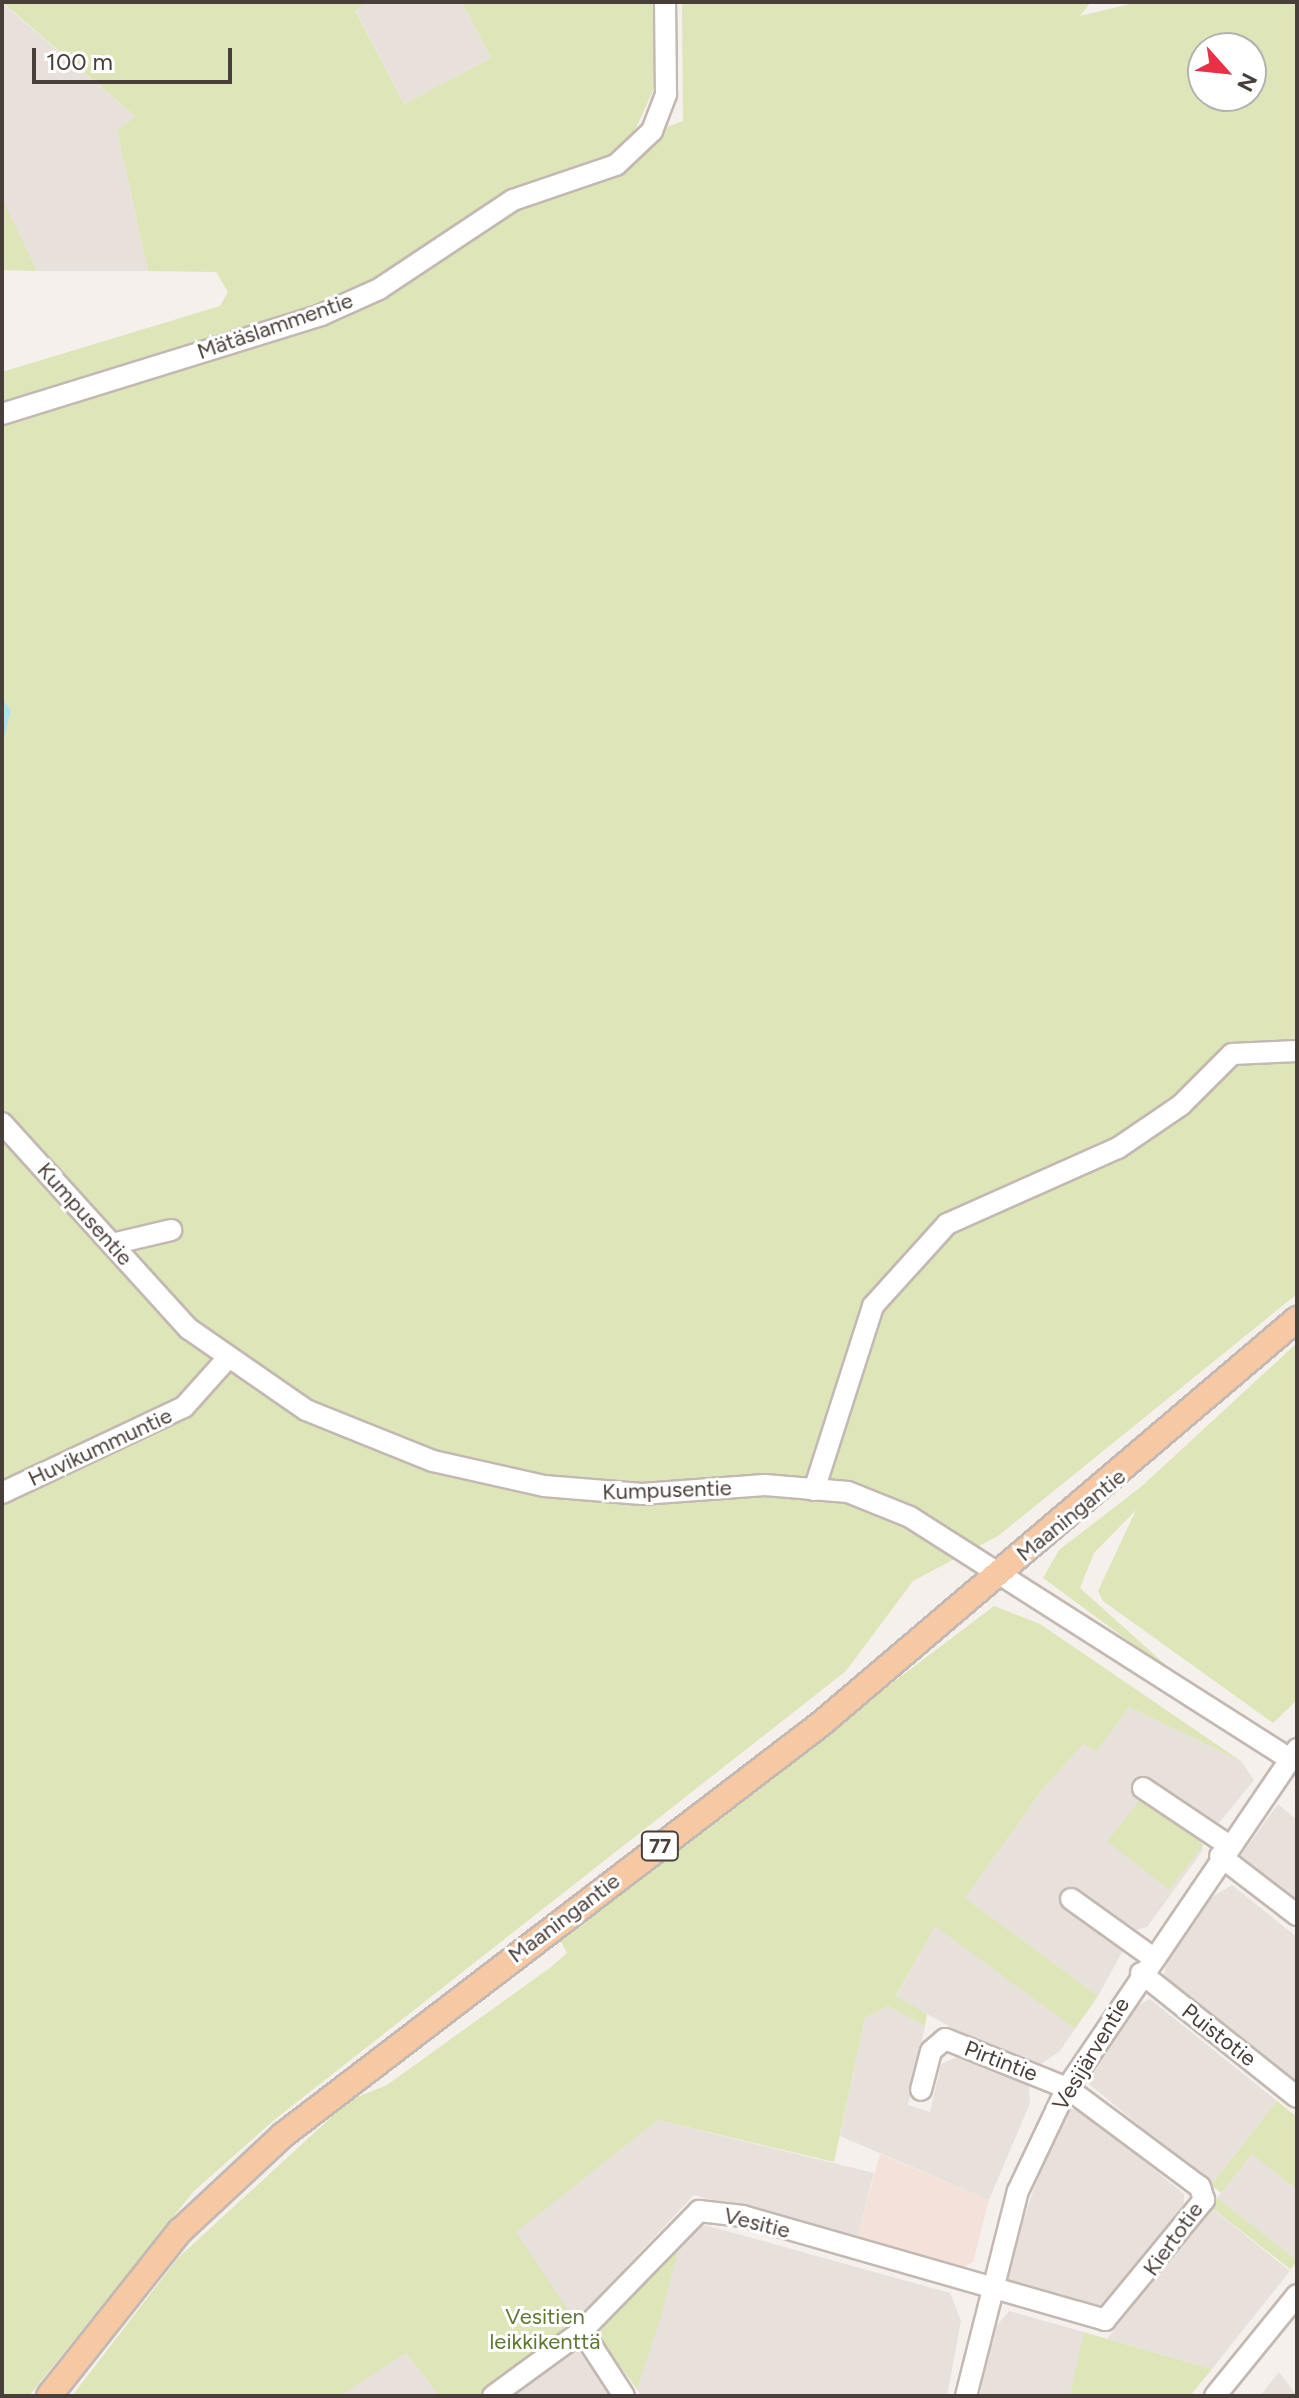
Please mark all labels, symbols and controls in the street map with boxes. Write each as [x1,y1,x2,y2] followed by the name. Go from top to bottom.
[36,32,236,82] scale bar
[1187,32,1267,112] north arrow
[46,47,113,76] text: 100 m
[1231,68,1263,96] text: N
[194,287,356,365] street label: Mätäslammentie
[32,1157,138,1271] street label: Kumpusentie
[24,1402,176,1492] street label: Huvikummuntie
[1011,1463,1131,1567] street label: Maaningantie
[602,1475,732,1505] street label: Kumpusentie
[640,1830,680,1862] road number: 77
[503,1868,625,1968] street label: Maaningantie
[1047,1993,1135,2115] street label: Vesijärventie
[1177,1998,1261,2072] street label: Puistotie
[961,2035,1041,2087] street label: Pirtintie
[1138,2197,1208,2281] street label: Kiertotie
[721,2202,793,2244] street label: Vesitie
[490,2303,600,2354] park label: Vesitien leikkikenttä

